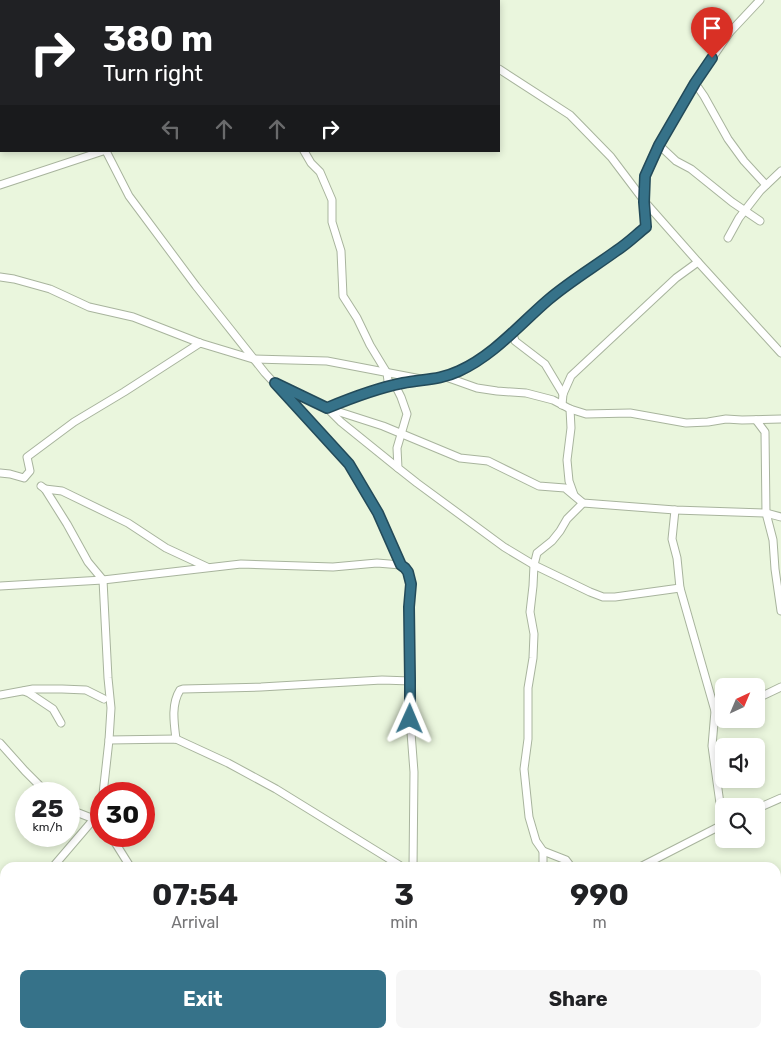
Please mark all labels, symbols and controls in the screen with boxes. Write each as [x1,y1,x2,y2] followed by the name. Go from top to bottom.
[691,7,733,58] pin
[698,14,726,42] icon: arrive
[103,18,213,60] text: 380 m
[20,20,85,85] icon: right
[103,60,203,87] text: Turn right
[157,115,185,143] icon: left
[210,115,238,143] icon: ahead
[263,115,291,143] icon: ahead
[316,115,344,143] icon: right
[715,678,765,728] north arrow
[715,678,765,848] map controls
[383,692,435,744] position arrow
[715,738,765,788] button: sound
[90,782,155,847] speed limit sign: 30
[31,794,64,823] text: 25
[715,798,765,848] button: search
[33,820,62,834] text: km/h
[152,877,238,913] text: 07:54
[394,877,414,913] text: 3
[570,877,629,913] text: 990
[171,913,219,932] text: Arrival
[390,913,418,932] text: min
[592,913,607,932] text: m
[20,970,386,1028] button: Exit
[396,970,761,1028] button: Share

